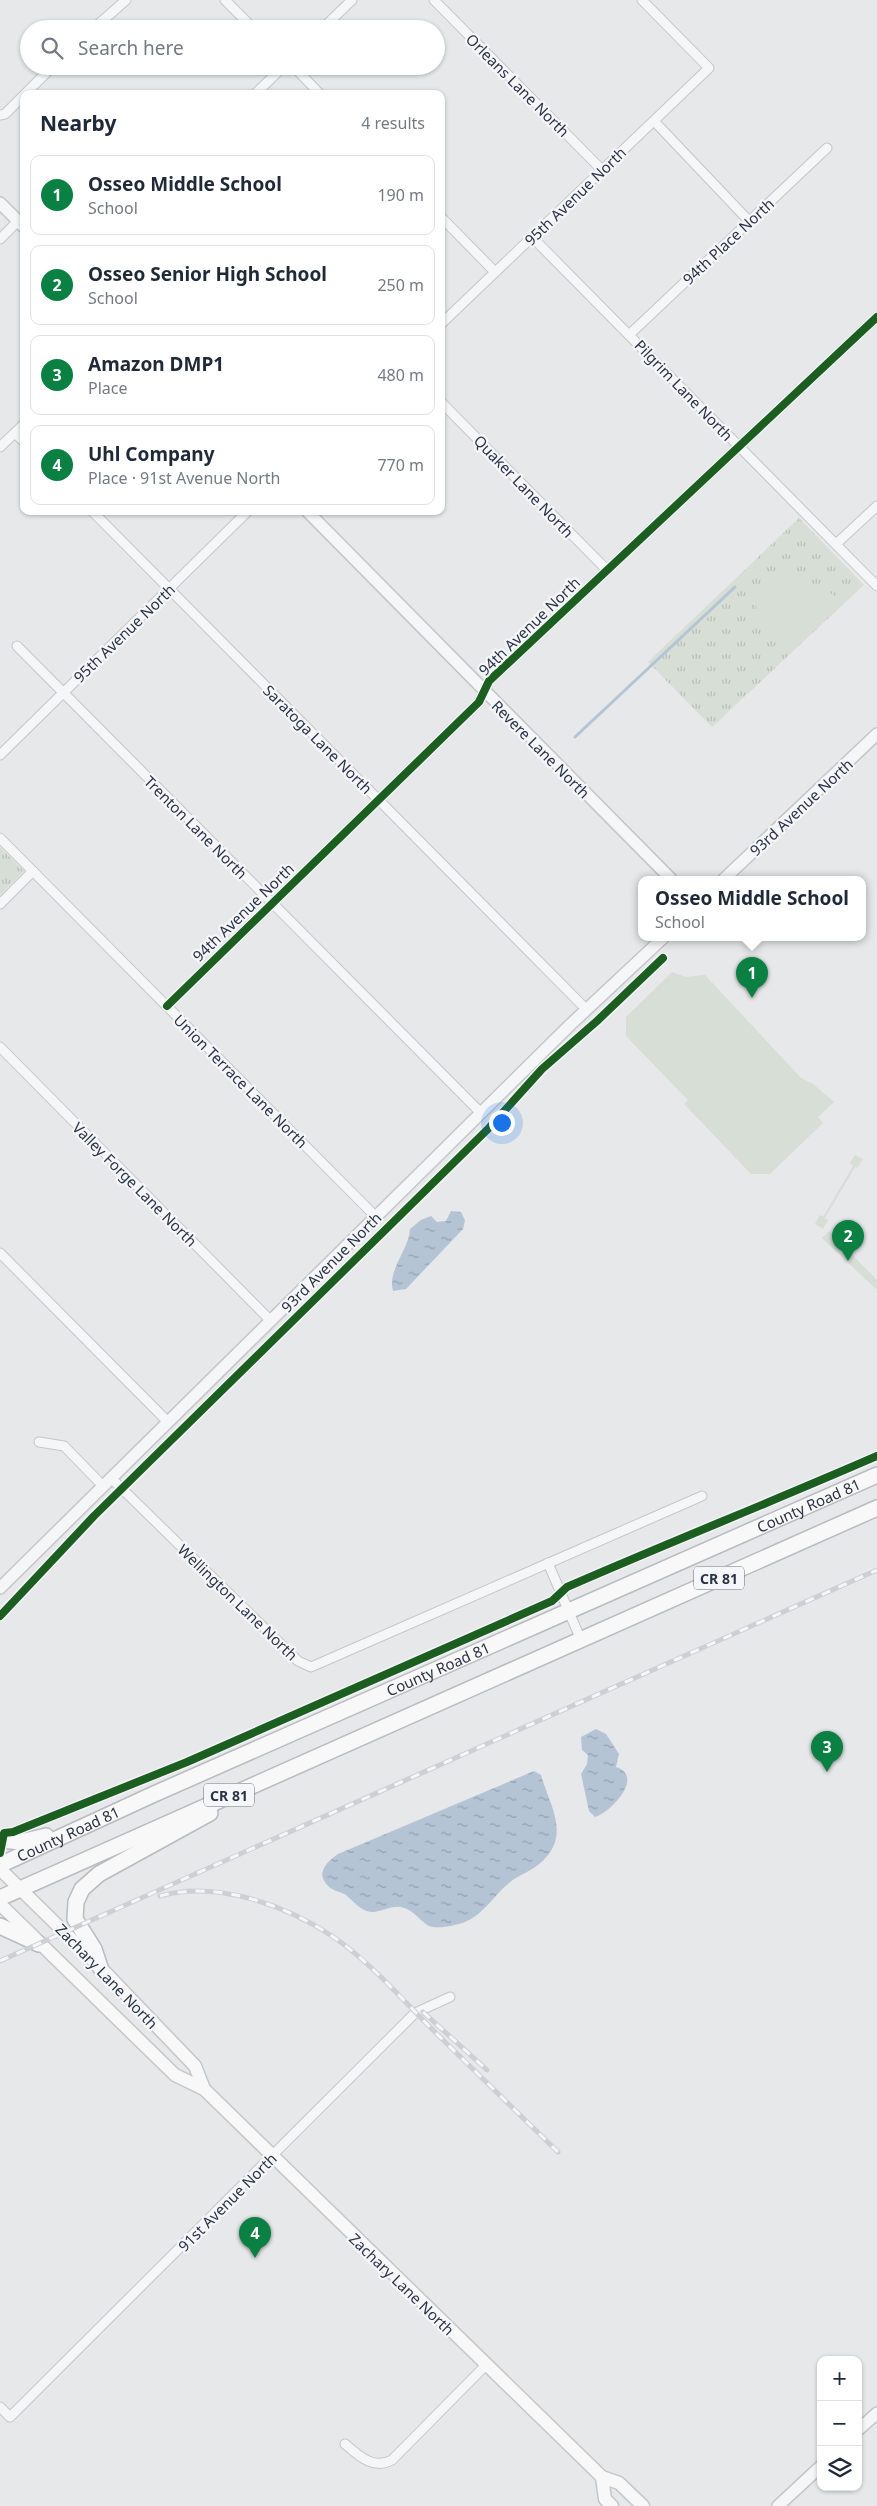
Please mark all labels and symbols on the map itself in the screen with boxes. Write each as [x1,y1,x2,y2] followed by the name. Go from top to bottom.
[462,29,574,141] street label: Orleans Lane North
[520,142,630,250] street label: 95th Avenue North
[678,193,778,289] street label: 94th Place North
[631,335,737,445] street label: Pilgrim Lane North
[470,430,578,542] street label: Quaker Lane North
[474,572,584,680] street label: 94th Avenue North
[69,579,179,687] street label: 95th Avenue North
[259,680,377,798] street label: Saratoga Lane North
[488,696,594,802] street label: Revere Lane North
[745,754,857,860] street label: 93rd Avenue North
[140,771,252,883] street label: Trenton Lane North
[188,858,298,966] street label: 94th Avenue North
[736,957,768,998] pin: 1
[170,1010,312,1152] street label: Union Terrace Lane North
[489,1110,515,1136] your location
[68,1117,202,1251] street label: Valley Forge Lane North
[277,1208,385,1316] street label: 93rd Avenue North
[832,1220,864,1261] pin: 2
[754,1474,863,1537] street label: County Road 81
[174,1540,302,1664] street label: Wellington Lane North
[694,1566,744,1590] road number: CR 81
[383,1637,493,1700] street label: County Road 81
[811,1731,843,1772] pin: 3
[204,1784,254,1806] road number: CR 81
[13,1801,123,1866] street label: County Road 81
[52,1919,162,2033] street label: Zachary Lane North
[173,2148,281,2256] street label: 91st Avenue North
[239,2217,271,2258] pin: 4
[345,2229,459,2339] street label: Zachary Lane North

